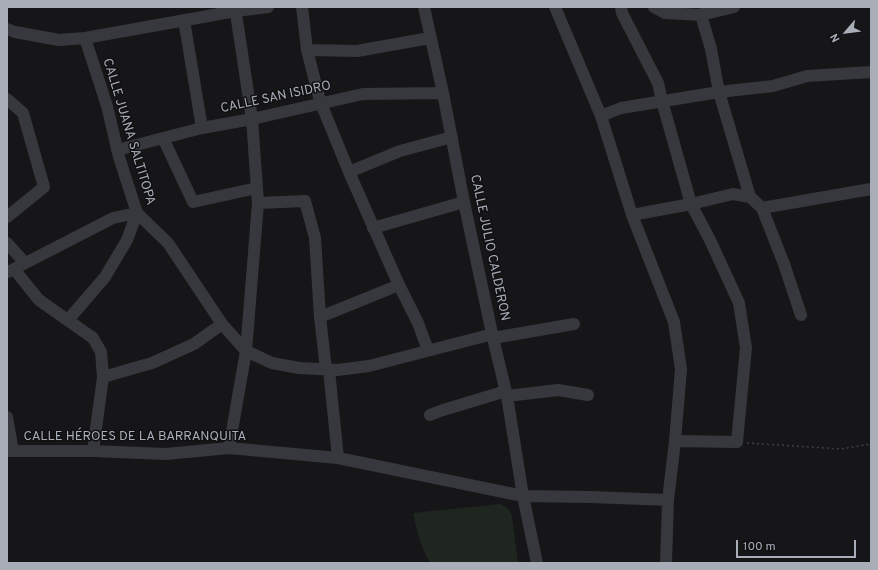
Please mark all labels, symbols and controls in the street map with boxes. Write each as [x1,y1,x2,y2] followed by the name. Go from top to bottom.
[826,12,866,52] north arrow
[827,31,843,44] text: N
[98,57,158,207] street label: CALLE JUANA SALTITOPA
[219,79,333,117] street label: CALLE SAN ISIDRO
[466,173,512,323] street label: CALLE JULIO CALDERON
[24,429,246,445] street label: CALLE HÉROES DE LA BARRANQUITA
[738,532,858,558] scale bar
[743,539,776,555] text: 100 m

